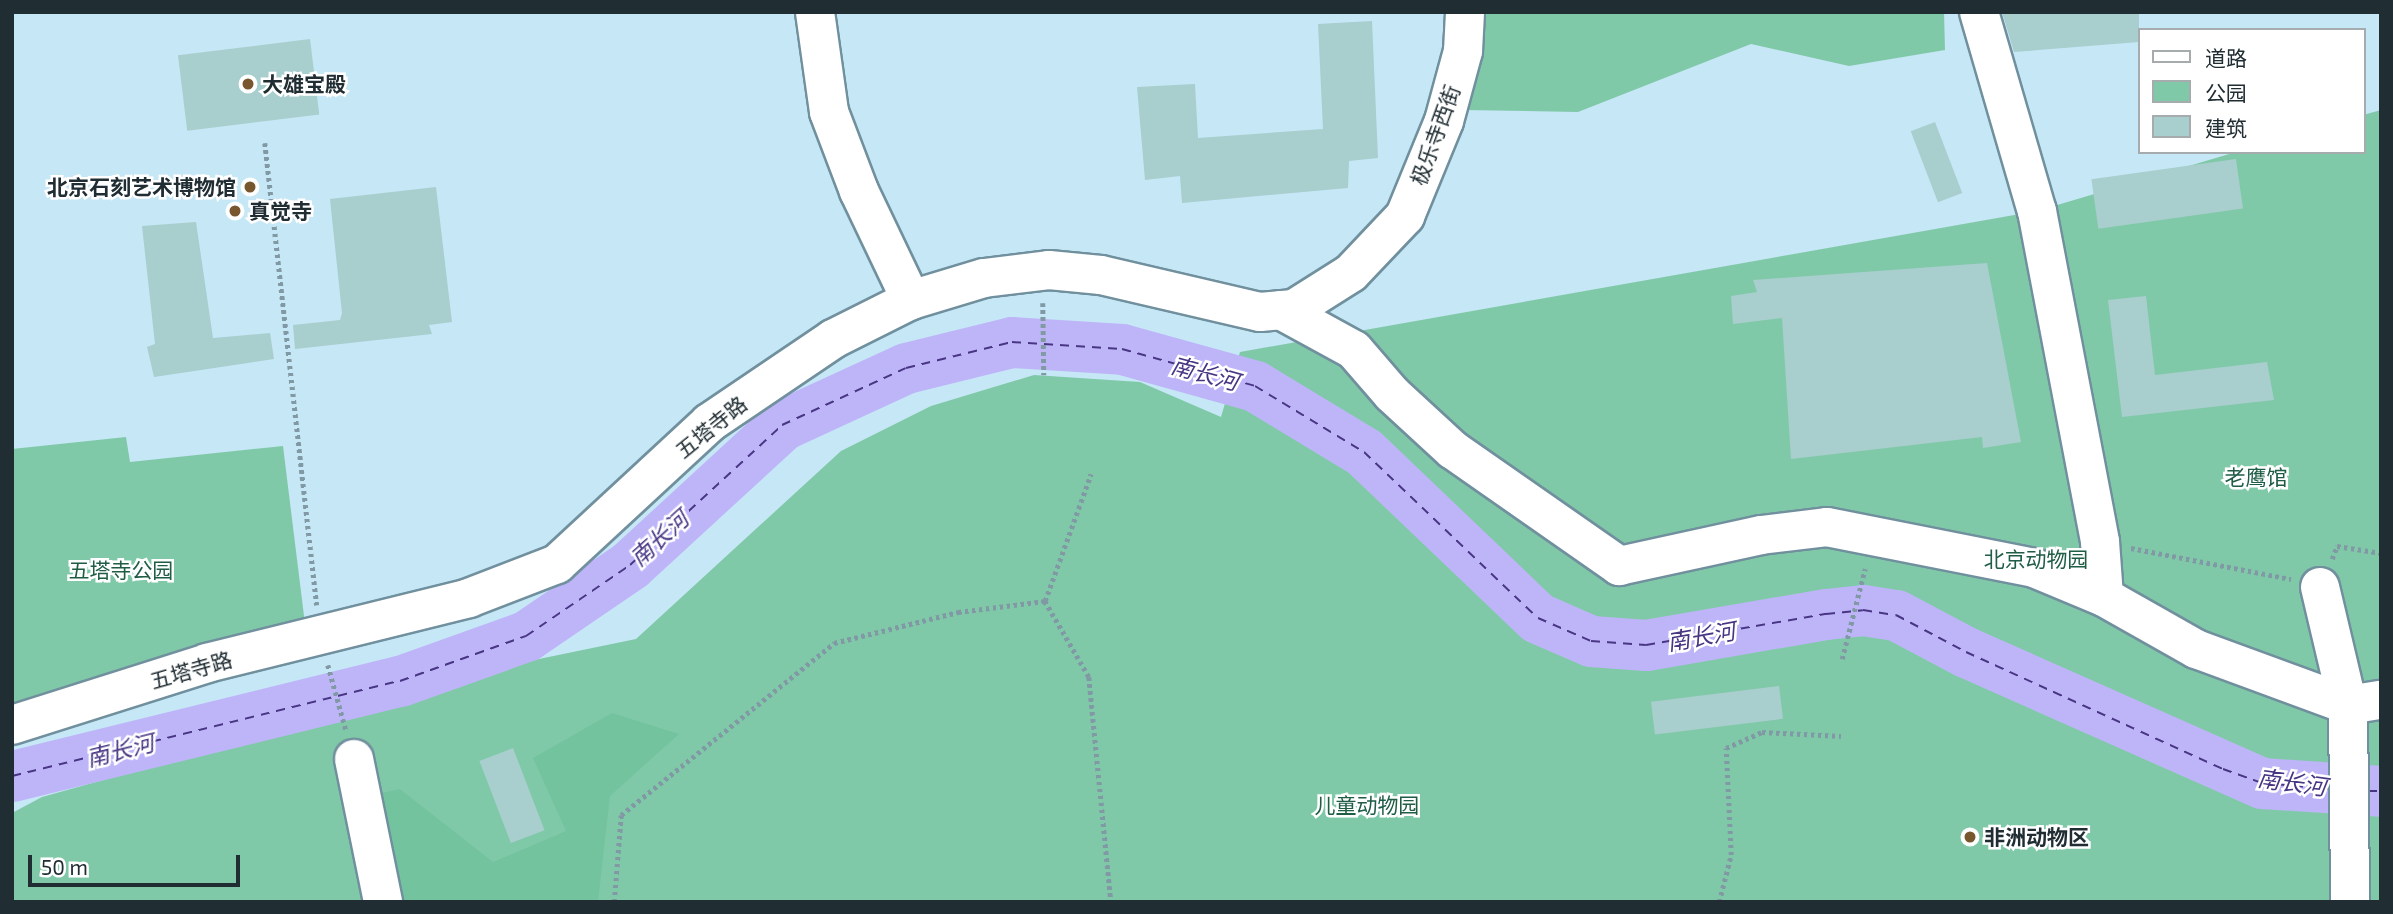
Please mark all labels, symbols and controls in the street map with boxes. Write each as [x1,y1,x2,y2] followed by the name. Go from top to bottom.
[2138,28,2365,154] legend
[2205,45,2247,70] text: 道路
[262,71,346,97] place label: 大雄宝殿
[240,76,256,92] marker: 大雄宝殿
[2205,80,2247,105] text: 公园
[1405,81,1465,189] street label: 极乐寺西街
[2205,115,2247,140] text: 建筑
[47,174,236,200] place label: 北京石刻艺术博物馆
[242,179,258,195] marker: 北京石刻艺术博物馆
[249,198,312,224] place label: 真觉寺
[227,203,243,219] marker: 真觉寺
[1168,351,1242,395] water label: 南长河
[670,391,752,463] street label: 五塔寺路
[2225,464,2287,490] park label: 老鹰馆
[624,505,694,571] water label: 南长河
[1984,546,2088,572] park label: 北京动物园
[69,557,173,583] park label: 五塔寺公园
[1665,616,1737,656] water label: 南长河
[147,646,235,694] street label: 五塔寺路
[83,728,157,772] water label: 南长河
[2256,764,2328,800] water label: 南长河
[1315,792,1419,818] park label: 儿童动物园
[1984,824,2089,850] place label: 非洲动物区
[1962,829,1978,845] marker: 非洲动物区
[32,841,243,885] scale bar
[41,854,88,879] text: 50 m

